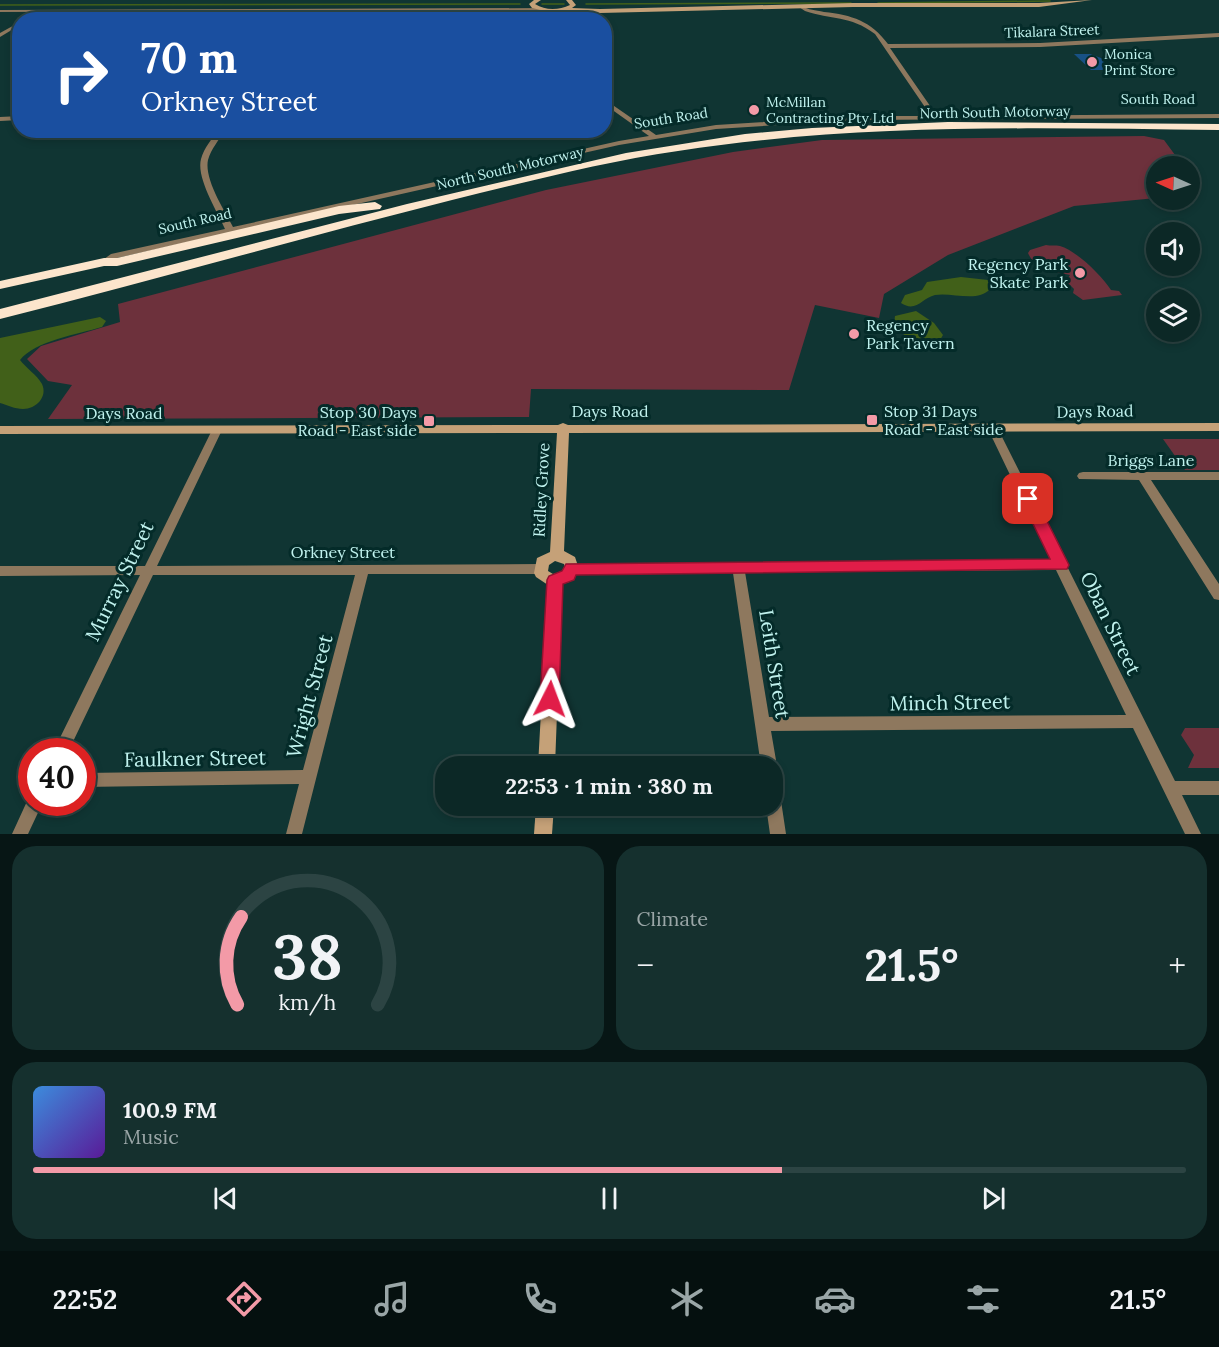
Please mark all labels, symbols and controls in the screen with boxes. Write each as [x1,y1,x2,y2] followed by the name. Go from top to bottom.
[1004,20,1100,42] street label: Tikalara Street
[141,31,237,85] text: 70 m
[42,36,120,114] icon: right
[1104,45,1175,79] place label: Monica Print Store
[1085,55,1099,69] marker: Monica Print Store
[141,84,317,118] text: Orkney Street
[1121,90,1195,108] street label: South Road
[766,93,895,127] place label: McMillan Contracting Pty Ltd
[920,102,1071,122] street label: North South Motorway
[633,103,709,133] street label: South Road
[747,103,761,117] marker: McMillan Contracting Pty Ltd
[435,142,586,194] street label: North South Motorway
[1146,156,1200,210] north arrow
[1146,156,1200,342] map controls
[157,204,233,238] street label: South Road
[1146,222,1200,276] button: sound
[968,254,1068,292] place label: Regency Park Skate Park
[1073,266,1087,280] marker: Regency Park Skate Park
[1146,288,1200,342] button: layers
[866,315,955,353] place label: Regency Park Tavern
[847,327,861,341] marker: Regency Park Tavern
[1056,400,1134,422] street label: Days Road
[571,401,649,421] street label: Days Road
[884,401,1004,439] place label: Stop 31 Days Road - East side
[297,402,417,440] place label: Stop 30 Days Road - East side
[85,403,163,423] street label: Days Road
[865,413,879,427] marker: Stop 31 Days Road - East side
[422,414,436,428] marker: Stop 30 Days Road - East side
[529,442,553,538] street label: Ridley Grove
[1108,450,1195,470] street label: Briggs Lane
[1002,473,1053,524] pin
[1011,482,1044,515] icon: arrive
[79,517,159,645] street label: Murray Street
[291,542,396,562] street label: Orkney Street
[1075,567,1147,679] street label: Oban Street
[754,608,796,721] street label: Leith Street
[281,631,338,760] street label: Wright Street
[518,667,582,731] position arrow
[889,688,1011,716] street label: Minch Street
[18,738,96,816] speed limit sign: 40
[124,744,267,772] street label: Faulkner Street
[505,772,713,800] text: 22:53 · 1 min · 380 m
[637,906,708,931] text: Climate
[272,916,343,996] text: 38
[864,936,958,993] text: 21.5°
[637,944,654,986] text: −
[1168,944,1186,986] text: +
[279,988,337,1016] text: km/h
[123,1096,217,1124] text: 100.9 FM
[123,1124,179,1149] text: Music
[209,1182,242,1215] icon: previous
[593,1182,626,1215] icon: pause
[977,1182,1010,1215] icon: next
[223,1278,265,1320] icon: directions
[371,1278,413,1320] icon: music
[519,1278,561,1320] icon: phone
[666,1278,708,1320] icon: climate
[814,1278,856,1320] icon: car
[962,1278,1004,1320] icon: filters
[53,1282,117,1316] text: 22:52
[1110,1282,1166,1316] text: 21.5°

